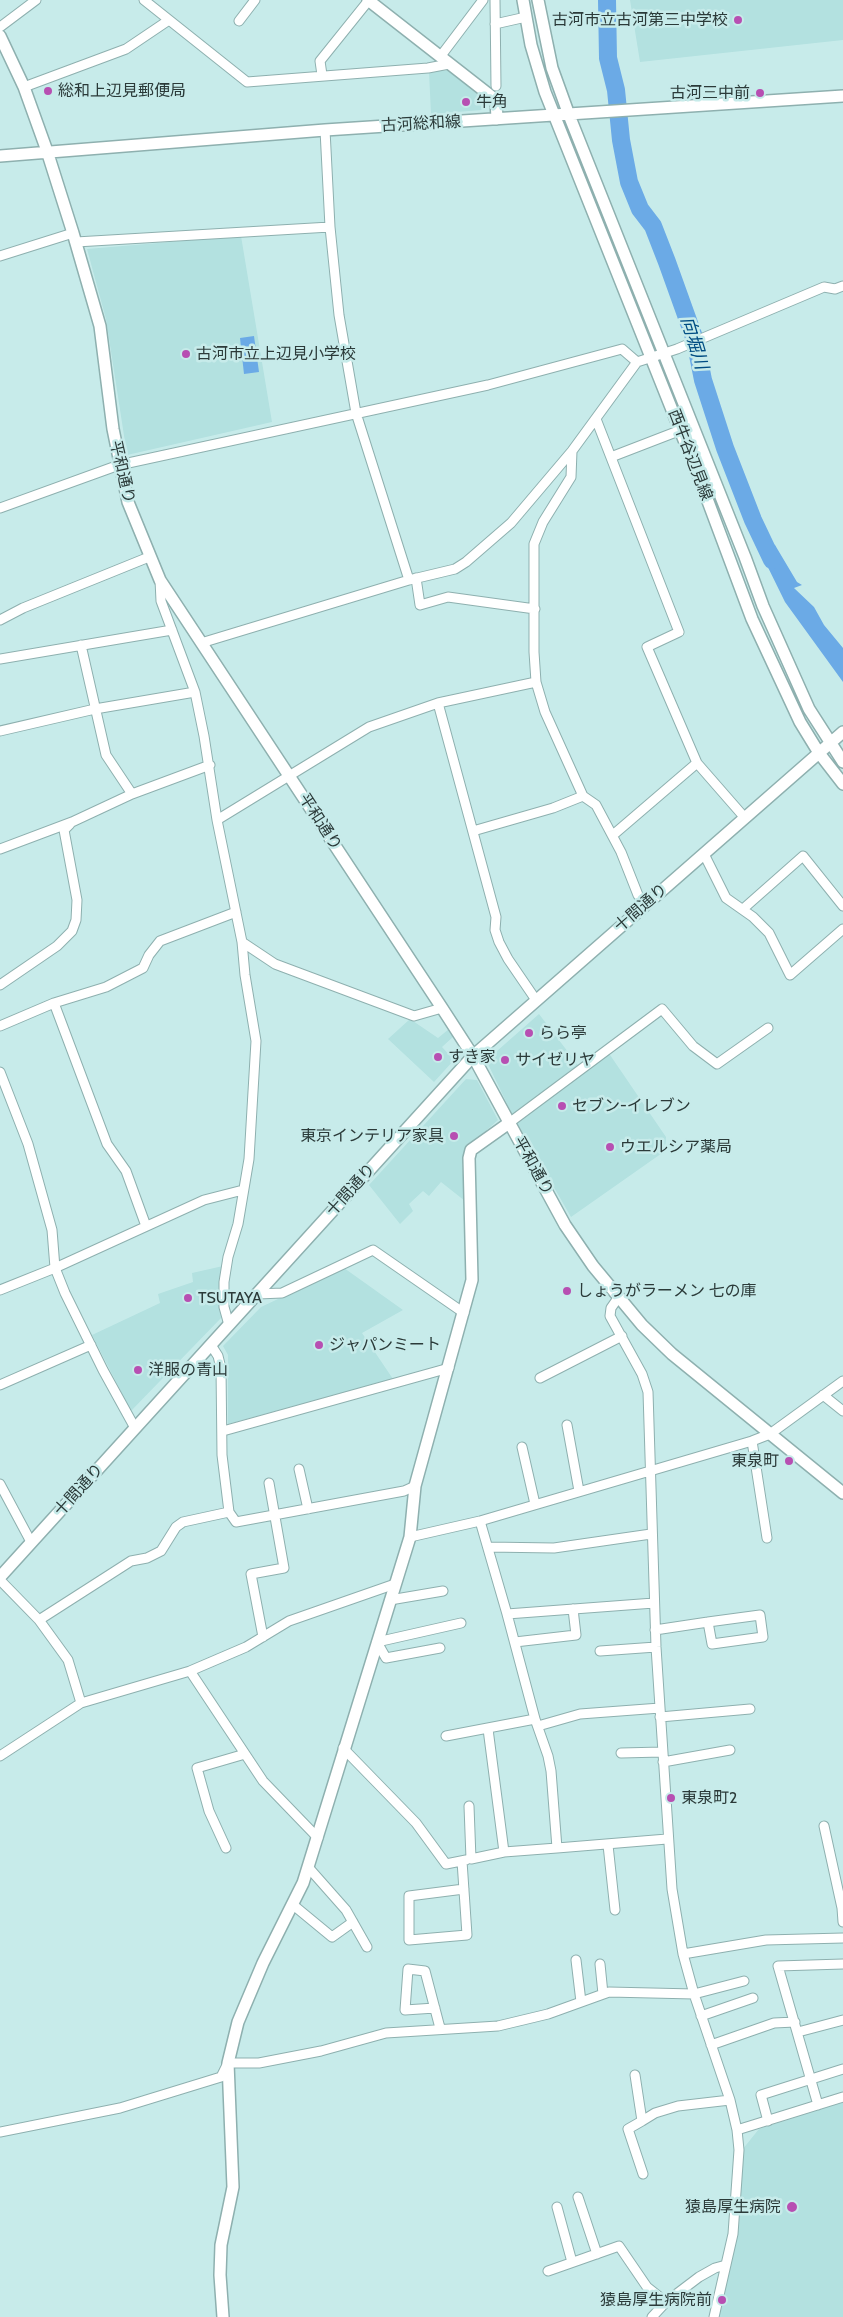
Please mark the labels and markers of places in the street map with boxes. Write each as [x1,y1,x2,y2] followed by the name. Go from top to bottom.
[552,10,728,30] place label: 古河市立古河第三中学校
[732,14,744,26] marker: 古河市立古河第三中学校
[58,81,186,101] place label: 総和上辺見郵便局
[670,83,750,103] place label: 古河三中前
[42,85,54,97] marker: 総和上辺見郵便局
[754,87,766,99] marker: 古河三中前
[476,92,508,112] place label: 牛角
[460,96,472,108] marker: 牛角
[196,344,356,364] place label: 古河市立上辺見小学校
[180,348,192,360] marker: 古河市立上辺見小学校
[539,1023,587,1043] place label: らら亭
[523,1027,535,1039] marker: らら亭
[448,1047,496,1067] place label: すき家
[515,1050,595,1070] place label: サイゼリヤ
[432,1051,444,1063] marker: すき家
[499,1054,511,1066] marker: サイゼリヤ
[572,1096,691,1116] place label: セブン-イレブン
[556,1100,568,1112] marker: セブン-イレブン
[300,1126,444,1146] place label: 東京インテリア家具
[448,1130,460,1142] marker: 東京インテリア家具
[620,1137,732,1157] place label: ウエルシア薬局
[604,1141,616,1153] marker: ウエルシア薬局
[577,1281,757,1301] place label: しょうがラーメン 七の庫
[561,1285,573,1297] marker: しょうがラーメン 七の庫
[198,1288,262,1308] place label: TSUTAYA
[182,1292,194,1304] marker: TSUTAYA
[329,1335,441,1355] place label: ジャパンミート
[313,1339,325,1351] marker: ジャパンミート
[148,1360,228,1380] place label: 洋服の青山
[132,1364,144,1376] marker: 洋服の青山
[731,1451,779,1471] place label: 東泉町
[783,1455,795,1467] marker: 東泉町
[681,1788,737,1808] place label: 東泉町2
[665,1792,677,1804] marker: 東泉町2
[685,2197,781,2217] place label: 猿島厚生病院
[785,2200,799,2214] marker: 猿島厚生病院
[600,2290,712,2310] place label: 猿島厚生病院前
[716,2294,728,2306] marker: 猿島厚生病院前

